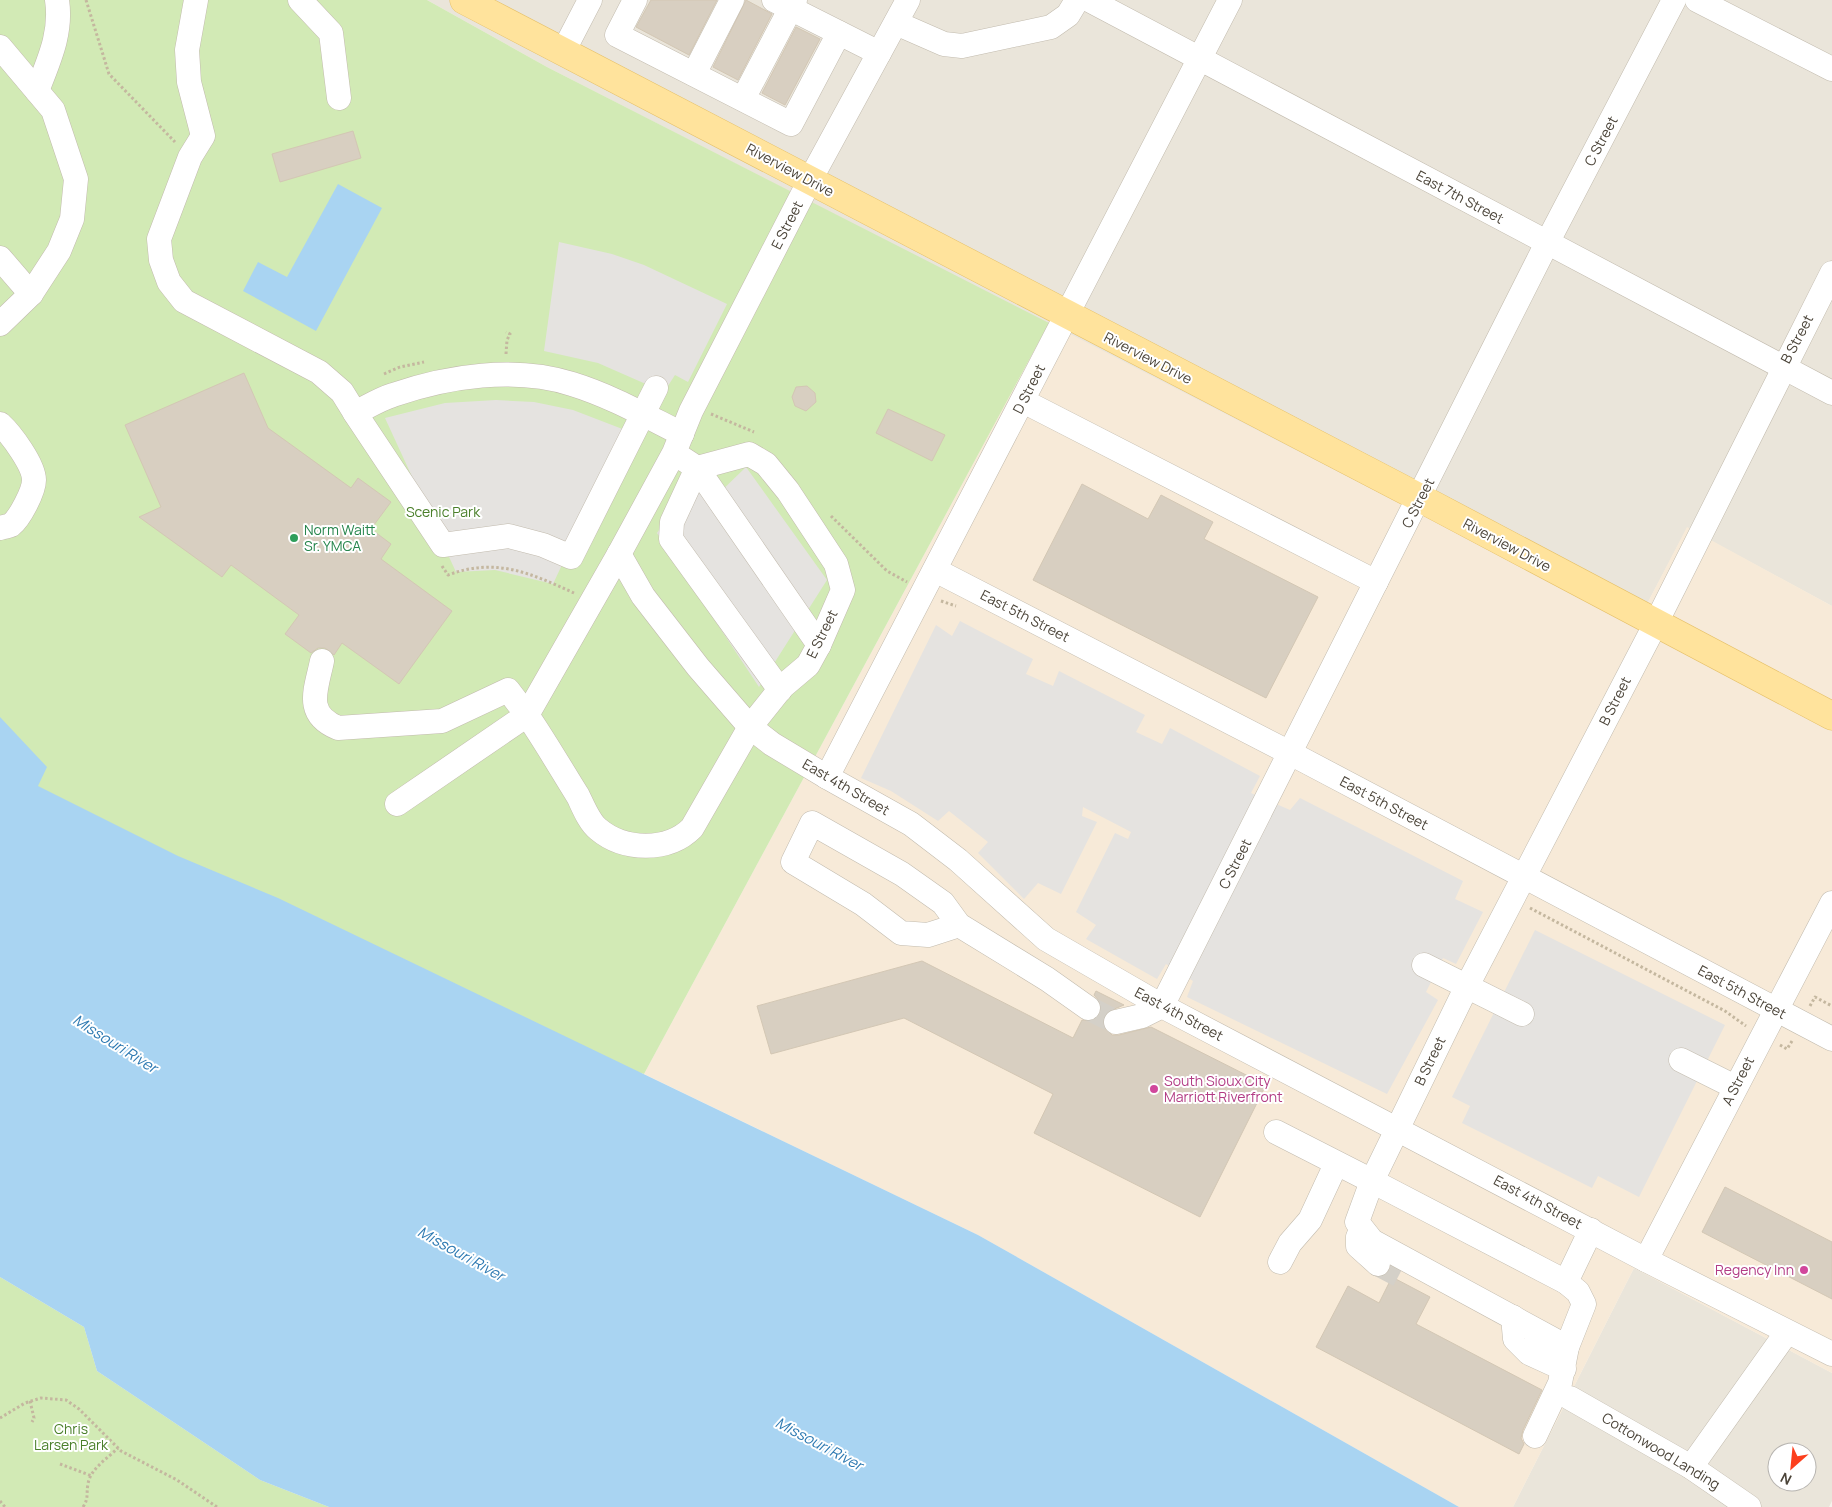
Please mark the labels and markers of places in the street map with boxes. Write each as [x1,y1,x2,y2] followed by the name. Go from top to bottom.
[304,520,375,555] place label: Norm Waitt Sr. YMCA
[288,532,300,544] marker: Norm Waitt Sr. YMCA
[1164,1071,1283,1106] place label: South Sioux City Marriott Riverfront
[1148,1083,1160,1095] marker: South Sioux City Marriott Riverfront
[1715,1260,1794,1279] place label: Regency Inn
[1798,1264,1810,1276] marker: Regency Inn

